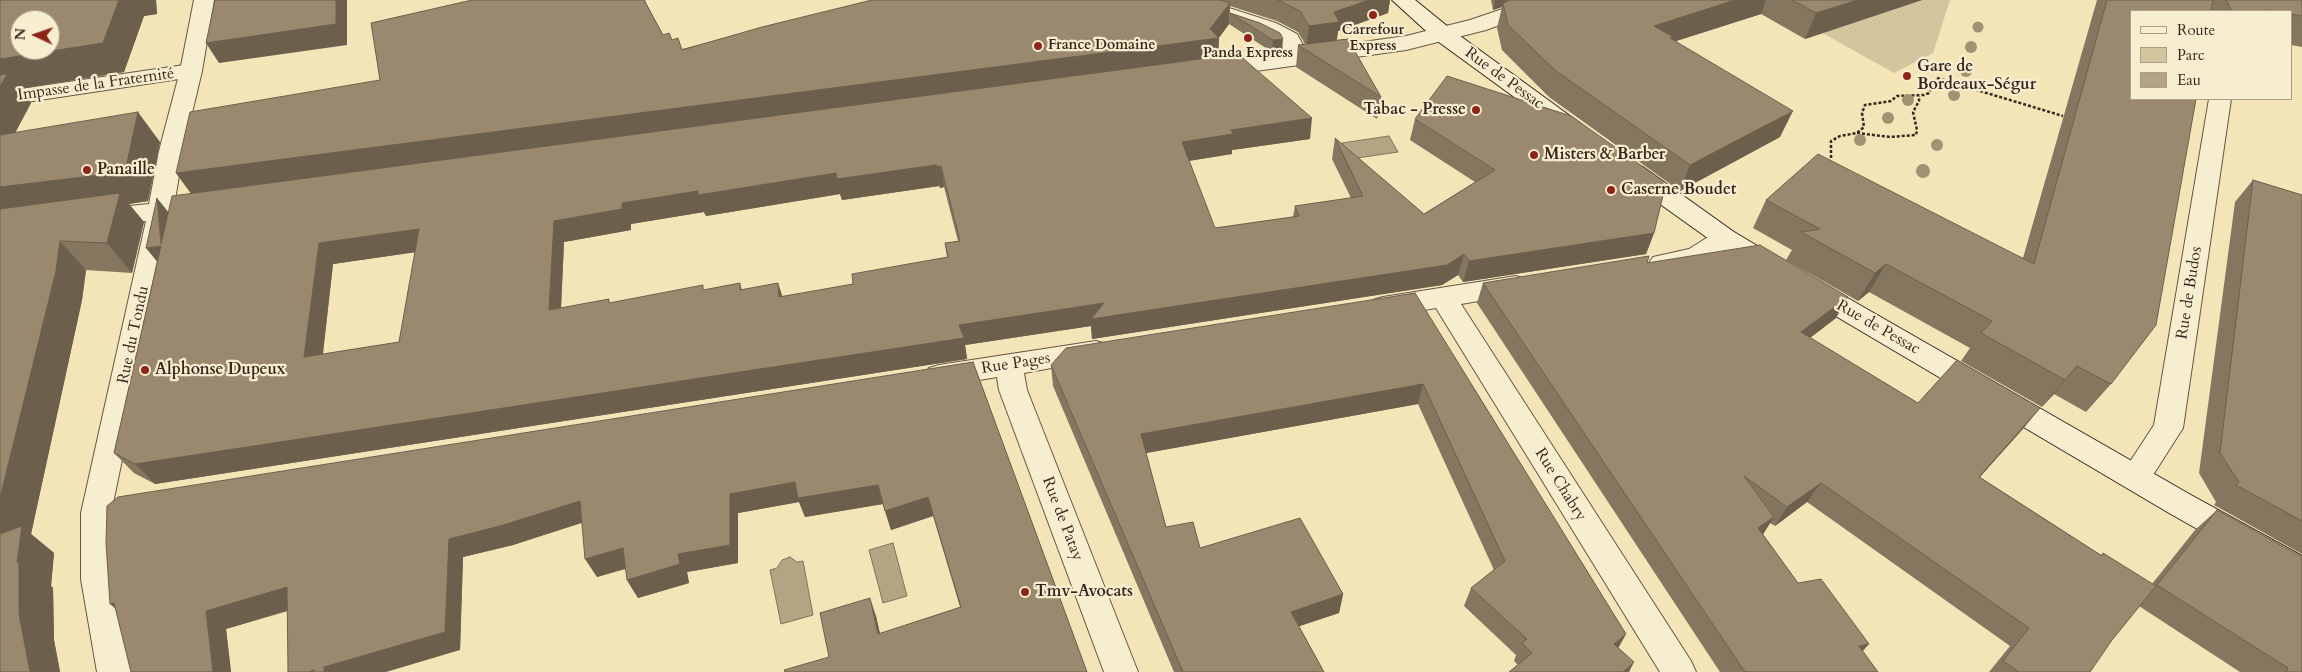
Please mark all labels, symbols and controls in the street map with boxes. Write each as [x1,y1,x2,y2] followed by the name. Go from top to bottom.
[1367,9,1379,21] marker: Carrefour Express
[10,10,60,60] north arrow
[2130,10,2292,100] legend
[2177,20,2215,40] text: Route
[1342,23,1404,56] place label: Carrefour Express
[11,28,30,41] text: N
[1242,32,1254,44] marker: Panda Express
[1048,38,1155,54] place label: France Domaine
[1032,40,1044,52] marker: France Domaine
[1461,44,1547,114] street label: Rue de Pessac
[2177,45,2205,65] text: Parc
[1203,46,1293,62] place label: Panda Express
[1917,57,2036,95] place label: Gare de Bordeaux-Ségur
[16,64,176,106] street label: Impasse de la Fraternité
[1901,70,1913,82] marker: Gare de Bordeaux-Ségur
[2177,70,2201,90] text: Eau
[1363,100,1466,120] place label: Tabac - Presse
[1470,104,1482,116] marker: Tabac - Presse
[1544,145,1665,165] place label: Misters & Barber
[1528,149,1540,161] marker: Misters & Barber
[97,160,155,180] place label: Panaille
[81,164,93,176] marker: Panaille
[1621,180,1736,200] place label: Caserne Boudet
[1605,184,1617,196] marker: Caserne Boudet
[2173,245,2207,341] street label: Rue de Budos
[114,284,154,386] street label: Rue du Tondu
[1833,296,1923,360] street label: Rue de Pessac
[980,349,1052,379] street label: Rue Pages
[155,360,286,380] place label: Alphonse Dupeux
[139,364,151,376] marker: Alphonse Dupeux
[1530,445,1590,525] street label: Rue Chabry
[1037,474,1087,564] street label: Rue de Patay
[1035,582,1133,602] place label: Tmv-Avocats
[1019,586,1031,598] marker: Tmv-Avocats

